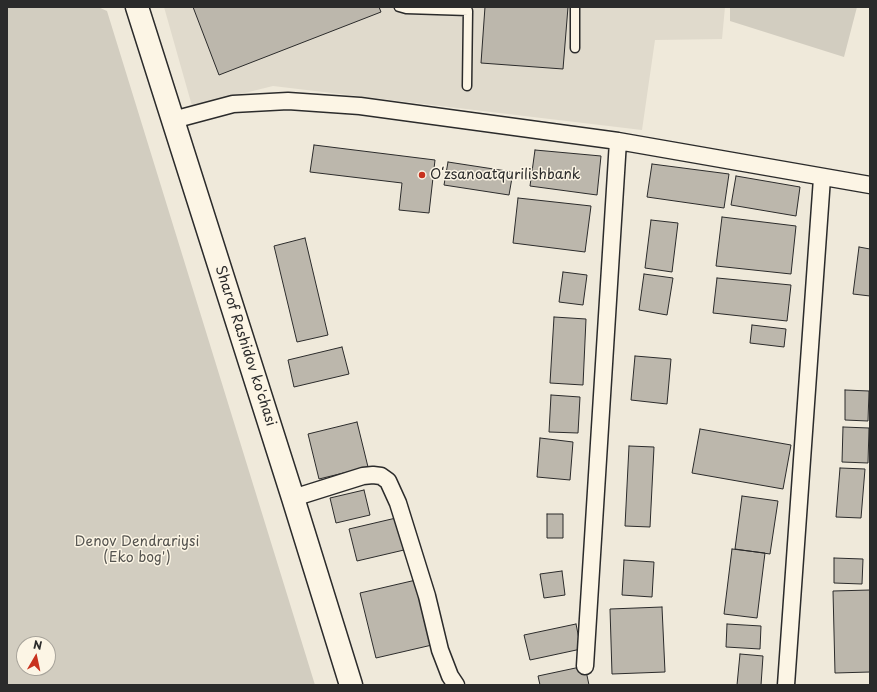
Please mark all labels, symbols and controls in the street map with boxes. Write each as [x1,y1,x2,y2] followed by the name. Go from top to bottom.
[430,167,580,183] place label: Oʻzsanoatqurilishbank
[417,170,427,180] marker: Oʻzsanoatqurilishbank
[211,264,279,428] street label: Sharof Rashidov ko'chasi
[75,534,199,566] park label: Denov Dendrariysi (Eko bog')
[16,636,56,676] north arrow
[32,636,43,654] text: N

